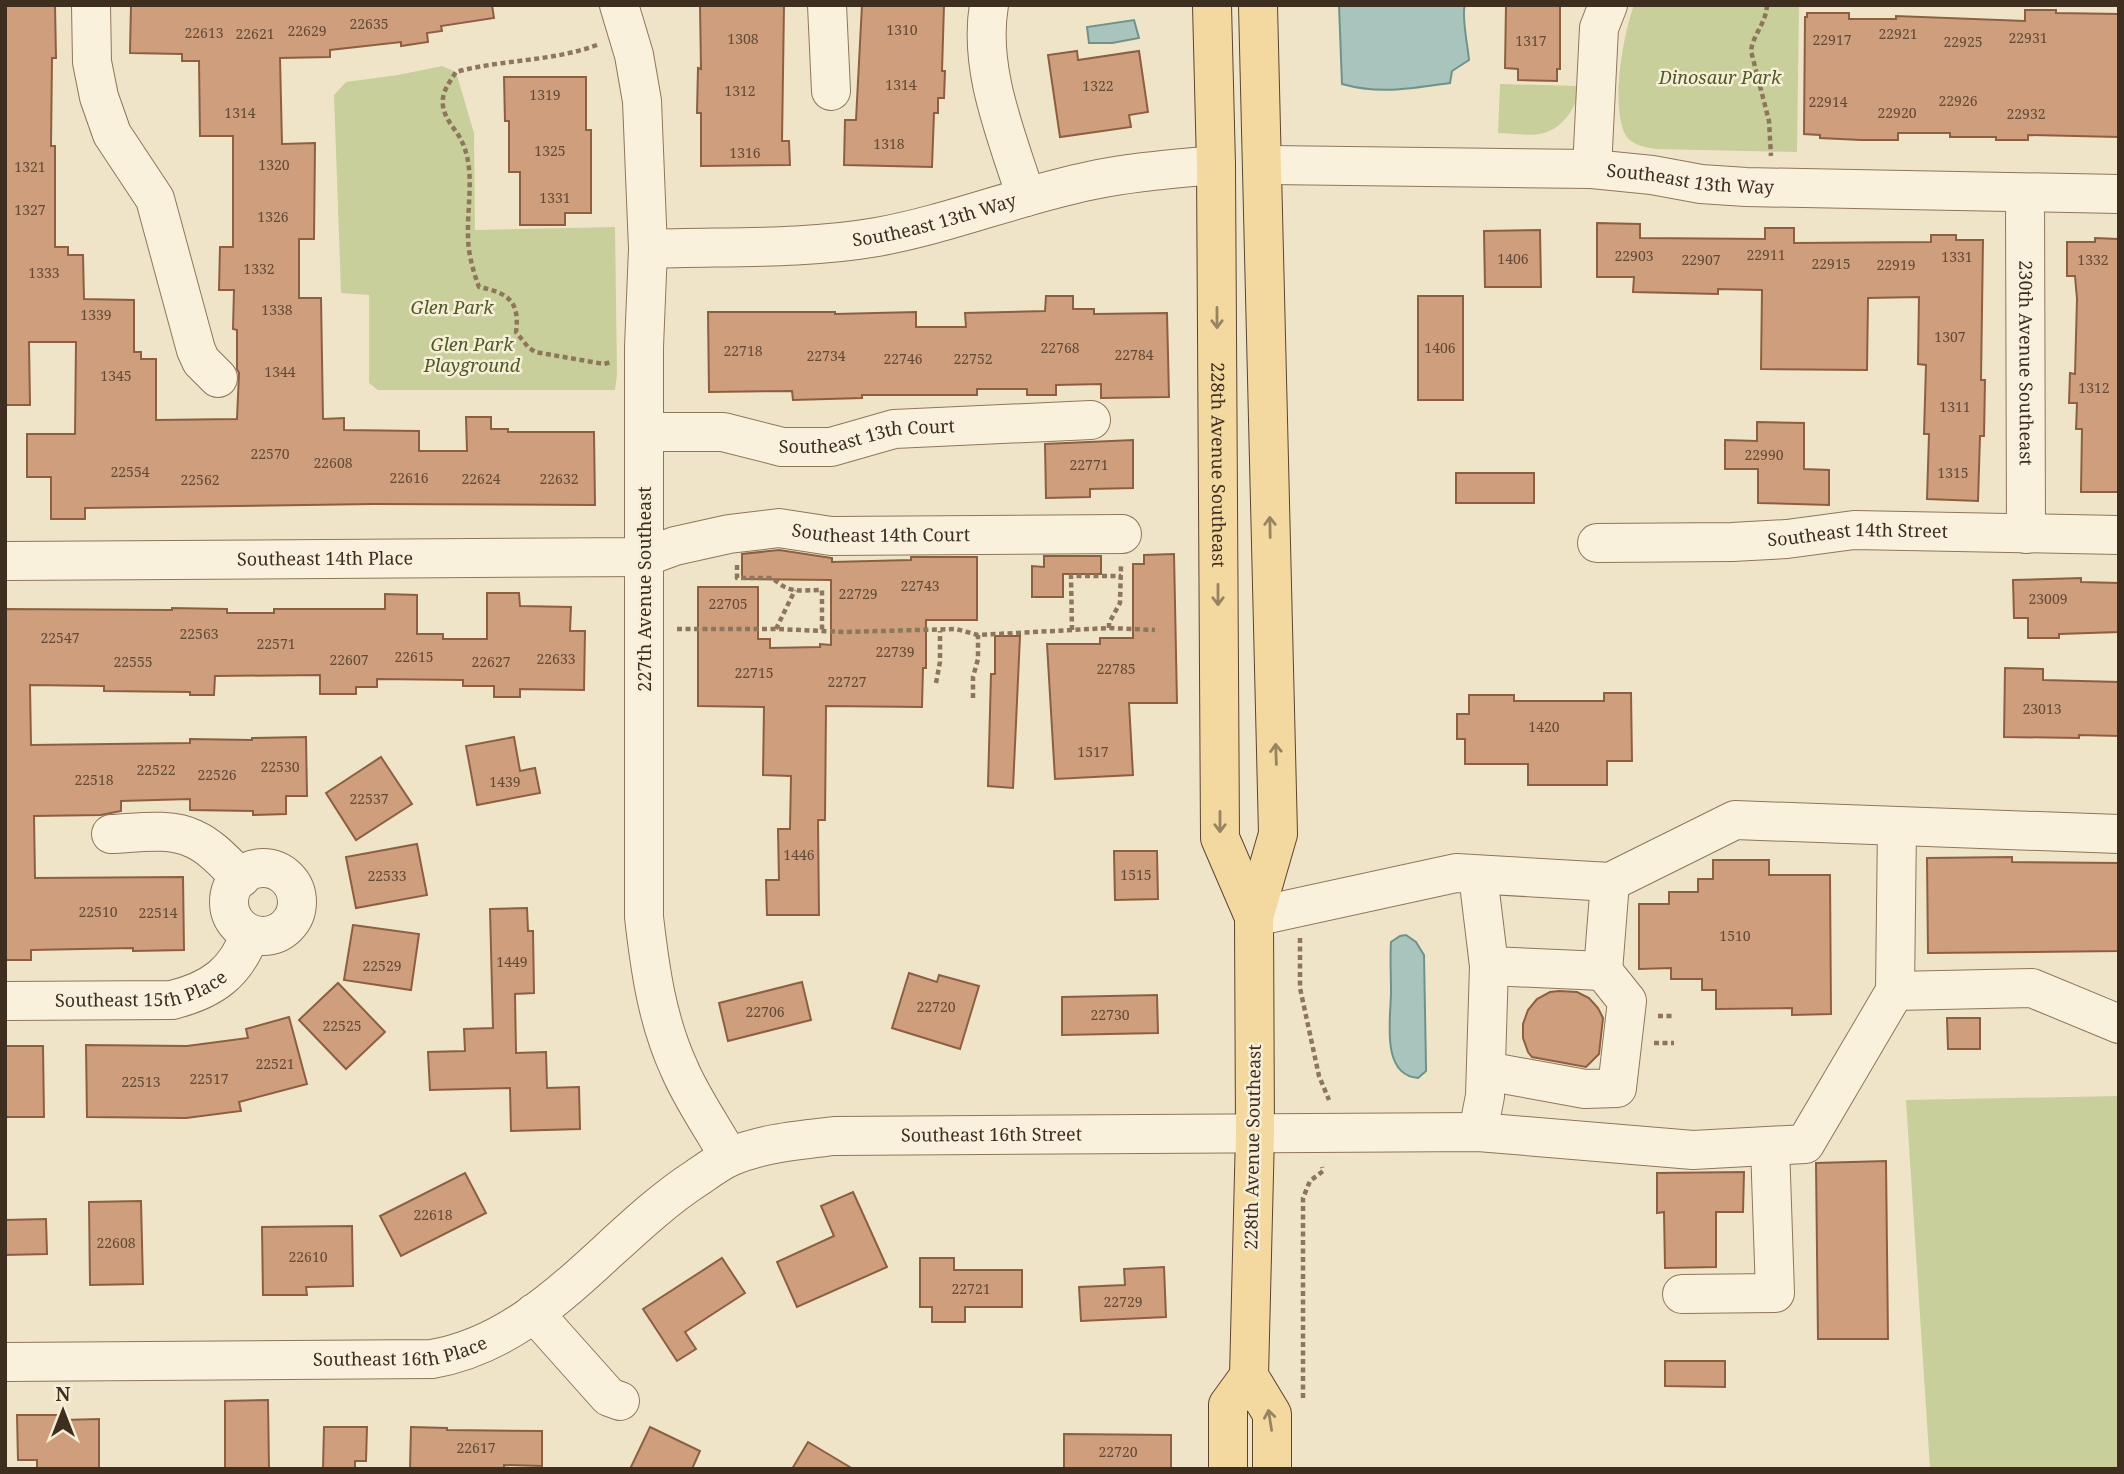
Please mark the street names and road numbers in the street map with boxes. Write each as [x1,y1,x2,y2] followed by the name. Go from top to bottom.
[1606,158,1775,199] street label: Southeast 13th Way
[851,187,1020,252] street label: Southeast 13th Way
[2014,260,2039,466] street label: 230th Avenue Southeast
[1206,362,1231,568] street label: 228th Avenue Southeast
[779,413,955,458] street label: Southeast 13th Court
[632,486,656,692] street label: 227th Avenue Southeast
[790,517,970,547] street label: Southeast 14th Court
[1767,517,1948,551] street label: Southeast 14th Street
[237,545,413,571] street label: Southeast 14th Place
[55,965,232,1012] street label: Southeast 15th Place
[1238,1044,1266,1250] street label: 228th Avenue Southeast
[901,1121,1082,1147] street label: Southeast 16th Street
[313,1330,491,1371] street label: Southeast 16th Place

